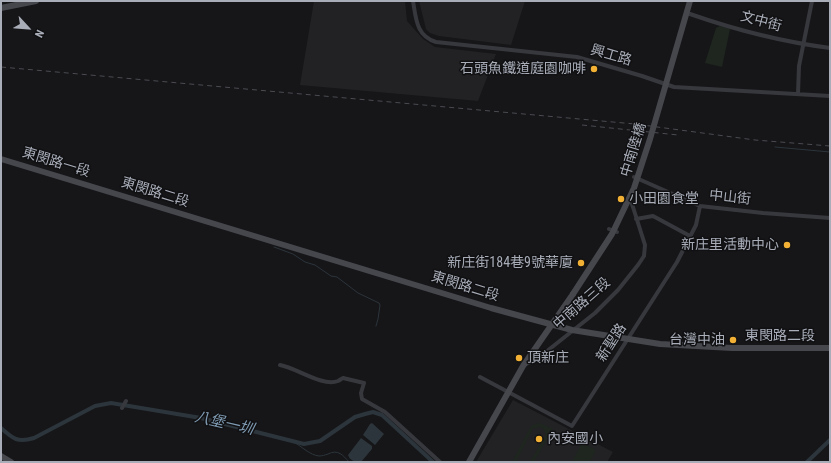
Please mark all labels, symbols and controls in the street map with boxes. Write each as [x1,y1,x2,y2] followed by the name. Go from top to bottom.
[8,8,48,48] north arrow
[739,8,783,36] street label: 文中街
[32,28,47,39] text: N
[588,42,634,70] street label: 興工路
[460,61,586,77] place label: 石頭魚鐵道庭園咖啡
[589,64,599,74] marker: 石頭魚鐵道庭園咖啡
[618,121,650,179] street label: 中南陸橋
[20,145,92,181] street label: 東閔路一段
[119,175,191,211] street label: 東閔路二段
[708,187,752,209] street label: 中山街
[629,191,699,207] place label: 小田園食堂
[616,194,626,204] marker: 小田園食堂
[681,237,779,253] place label: 新庄里活動中心
[782,240,792,250] marker: 新庄里活動中心
[447,255,573,271] place label: 新庄街184巷9號華廈
[576,258,586,268] marker: 新庄街184巷9號華廈
[429,269,501,305] street label: 東閔路二段
[550,275,614,333] street label: 中南路三段
[594,321,630,365] street label: 新聖路
[745,328,815,344] street label: 東閔路二段
[669,332,725,348] place label: 台灣中油
[728,335,738,345] marker: 台灣中油
[527,350,569,366] place label: 頂新庄
[514,353,524,363] marker: 頂新庄
[193,408,255,440] water label: 八堡一圳
[547,431,603,447] place label: 內安國小
[534,434,544,444] marker: 內安國小

